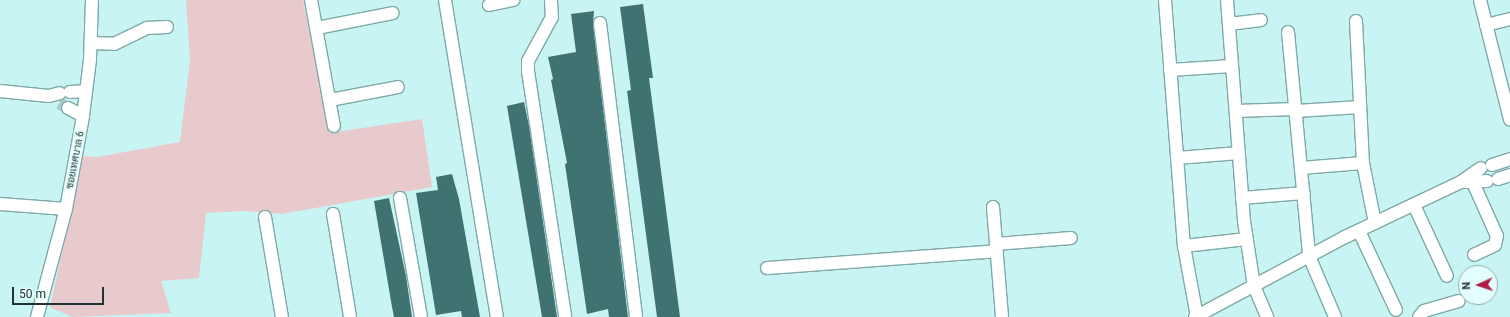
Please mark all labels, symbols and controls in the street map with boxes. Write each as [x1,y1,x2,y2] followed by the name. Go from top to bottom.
[64,130,86,190] street label: ซอยเทศบาล 6
[1458,265,1498,305] north arrow
[14,279,106,305] scale bar
[1460,281,1473,290] text: N
[19,287,46,301] text: 50 m

